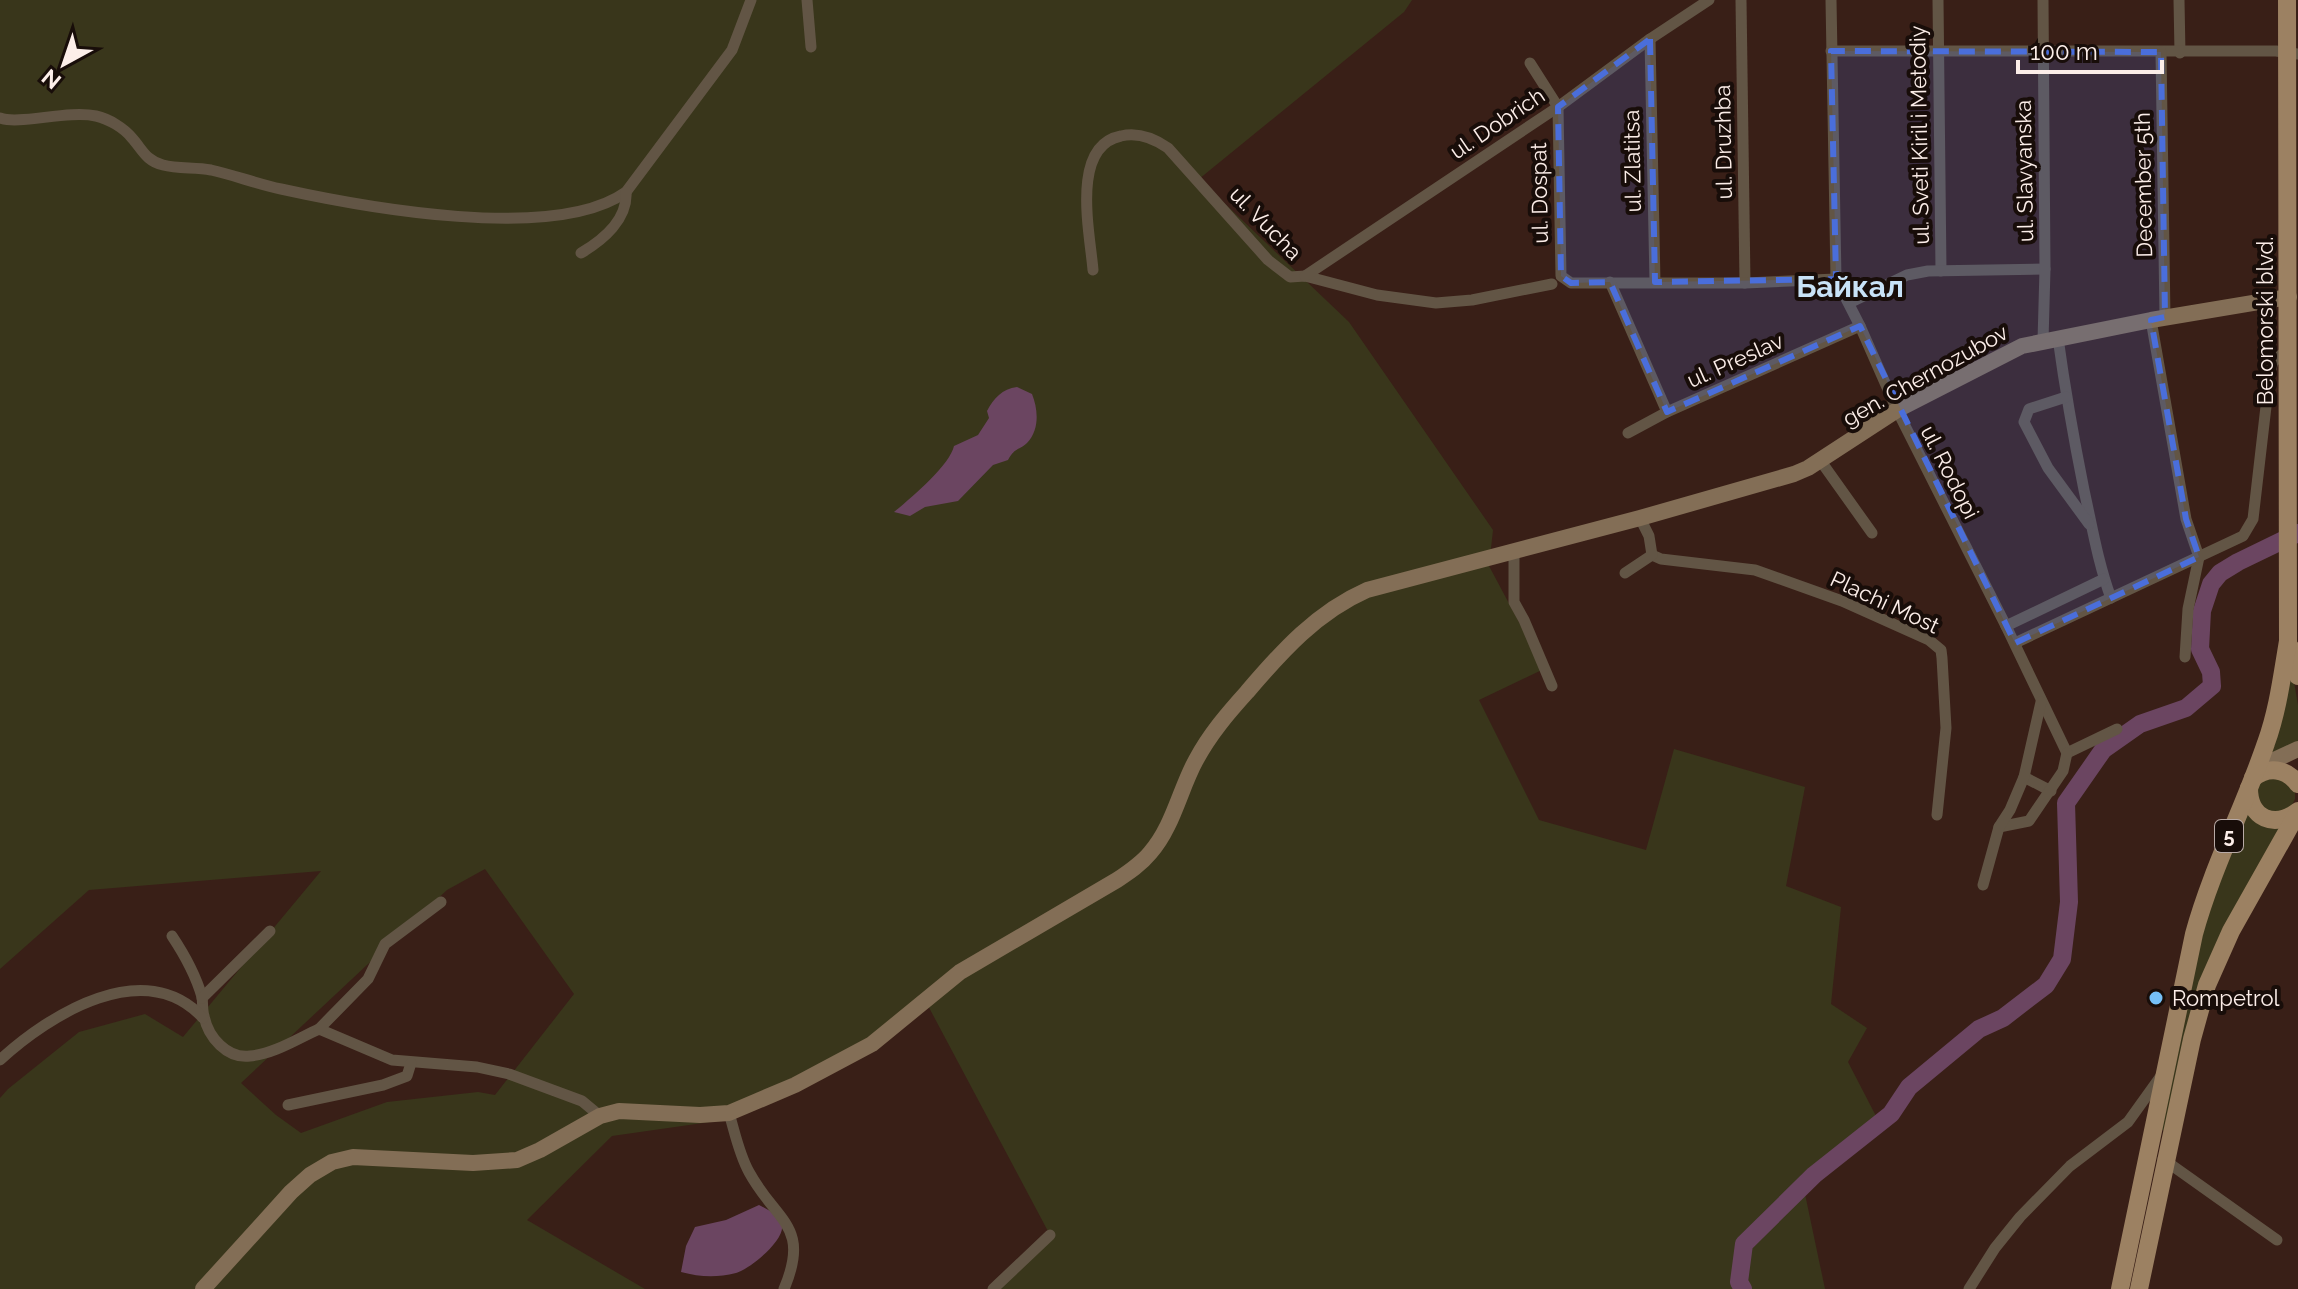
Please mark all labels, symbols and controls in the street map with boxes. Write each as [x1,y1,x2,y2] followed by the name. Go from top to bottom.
[24,24,104,104] north arrow
[2018,24,2162,74] scale bar
[1904,25,1934,245] street label: ul. Sveti Kiril i Metodiy
[2030,37,2098,66] text: 100 m
[36,64,66,95] text: N
[1445,82,1549,164] street label: ul. Dobrich
[1709,85,1737,199] street label: ul. Druzhba
[2010,100,2038,242] street label: ul. Slavyanska
[1618,109,1646,213] street label: ul. Zlatitsa
[2129,112,2157,258] street label: December 5th
[1525,142,1553,244] street label: ul. Dospat
[1225,181,1307,265] street label: ul. Vucha
[2252,237,2278,405] street label: Belomorski blvd.
[1796,269,1904,304] district label: Байкал
[1838,319,2013,431] street label: gen. Chernozubov
[1683,327,1787,393] street label: ul. Preslav
[1915,421,1985,523] street label: ul. Rodopi
[1826,565,1944,639] street label: Plachi Most
[2215,820,2243,852] road number: 5
[2172,985,2280,1011] place label: Rompetrol
[2147,989,2165,1007] marker: Rompetrol

